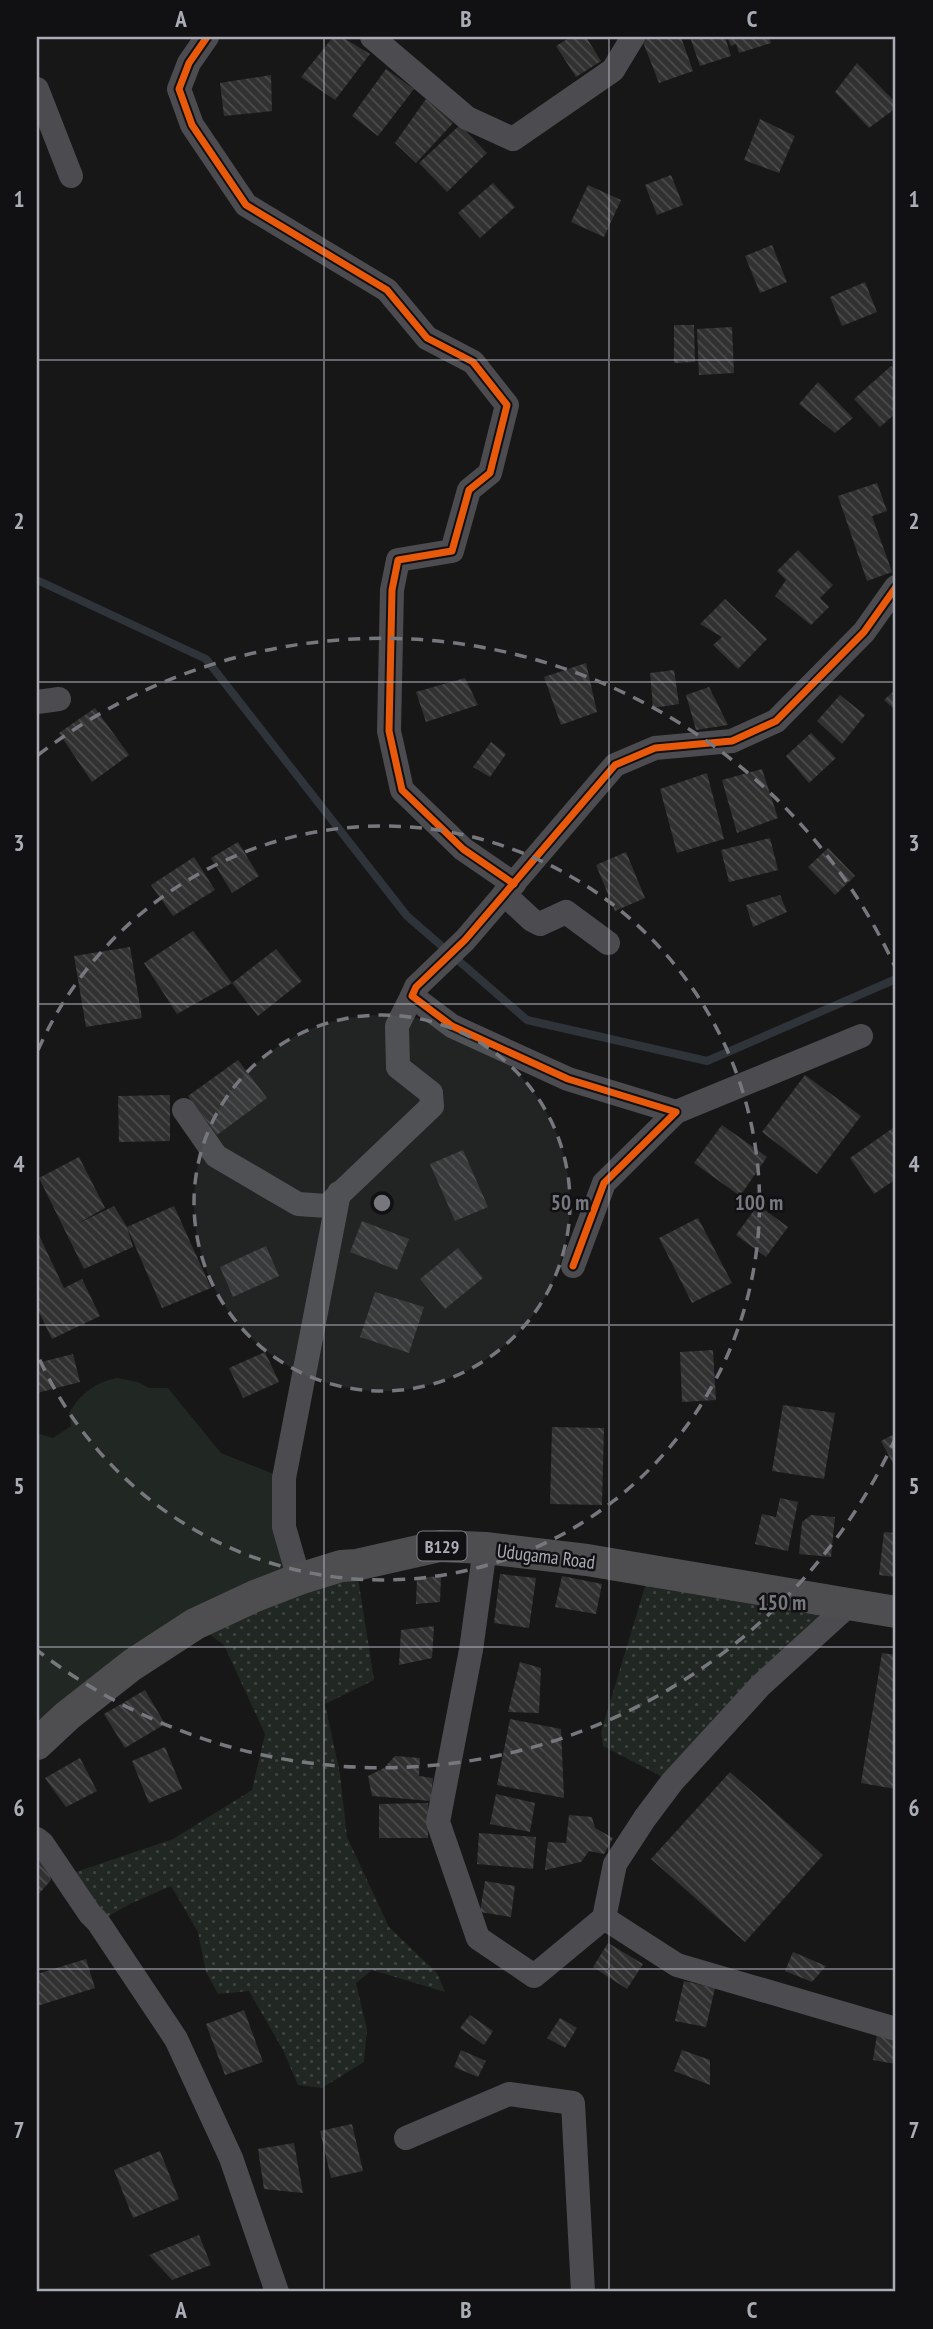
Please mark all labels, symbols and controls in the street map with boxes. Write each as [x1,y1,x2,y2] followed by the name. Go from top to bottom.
[174,4,187,33] text: A
[460,4,472,33] text: B
[747,4,758,33] text: C
[14,184,25,213] text: 1
[909,184,920,213] text: 1
[14,506,25,535] text: 2
[909,506,920,535] text: 2
[14,828,25,857] text: 3
[909,828,920,857] text: 3
[14,1149,25,1178] text: 4
[909,1149,920,1178] text: 4
[551,1189,589,1216] text: 50 m
[735,1189,783,1216] text: 100 m
[370,1191,394,1215] centre of rings
[14,1471,25,1500] text: 5
[909,1471,920,1500] text: 5
[418,1532,466,1560] road number: B129
[496,1538,596,1574] street label: Udugama Road
[758,1589,806,1616] text: 150 m
[14,1793,25,1822] text: 6
[909,1793,920,1822] text: 6
[14,2115,25,2144] text: 7
[909,2115,920,2144] text: 7
[174,2295,187,2324] text: A
[460,2295,472,2324] text: B
[747,2295,758,2324] text: C

